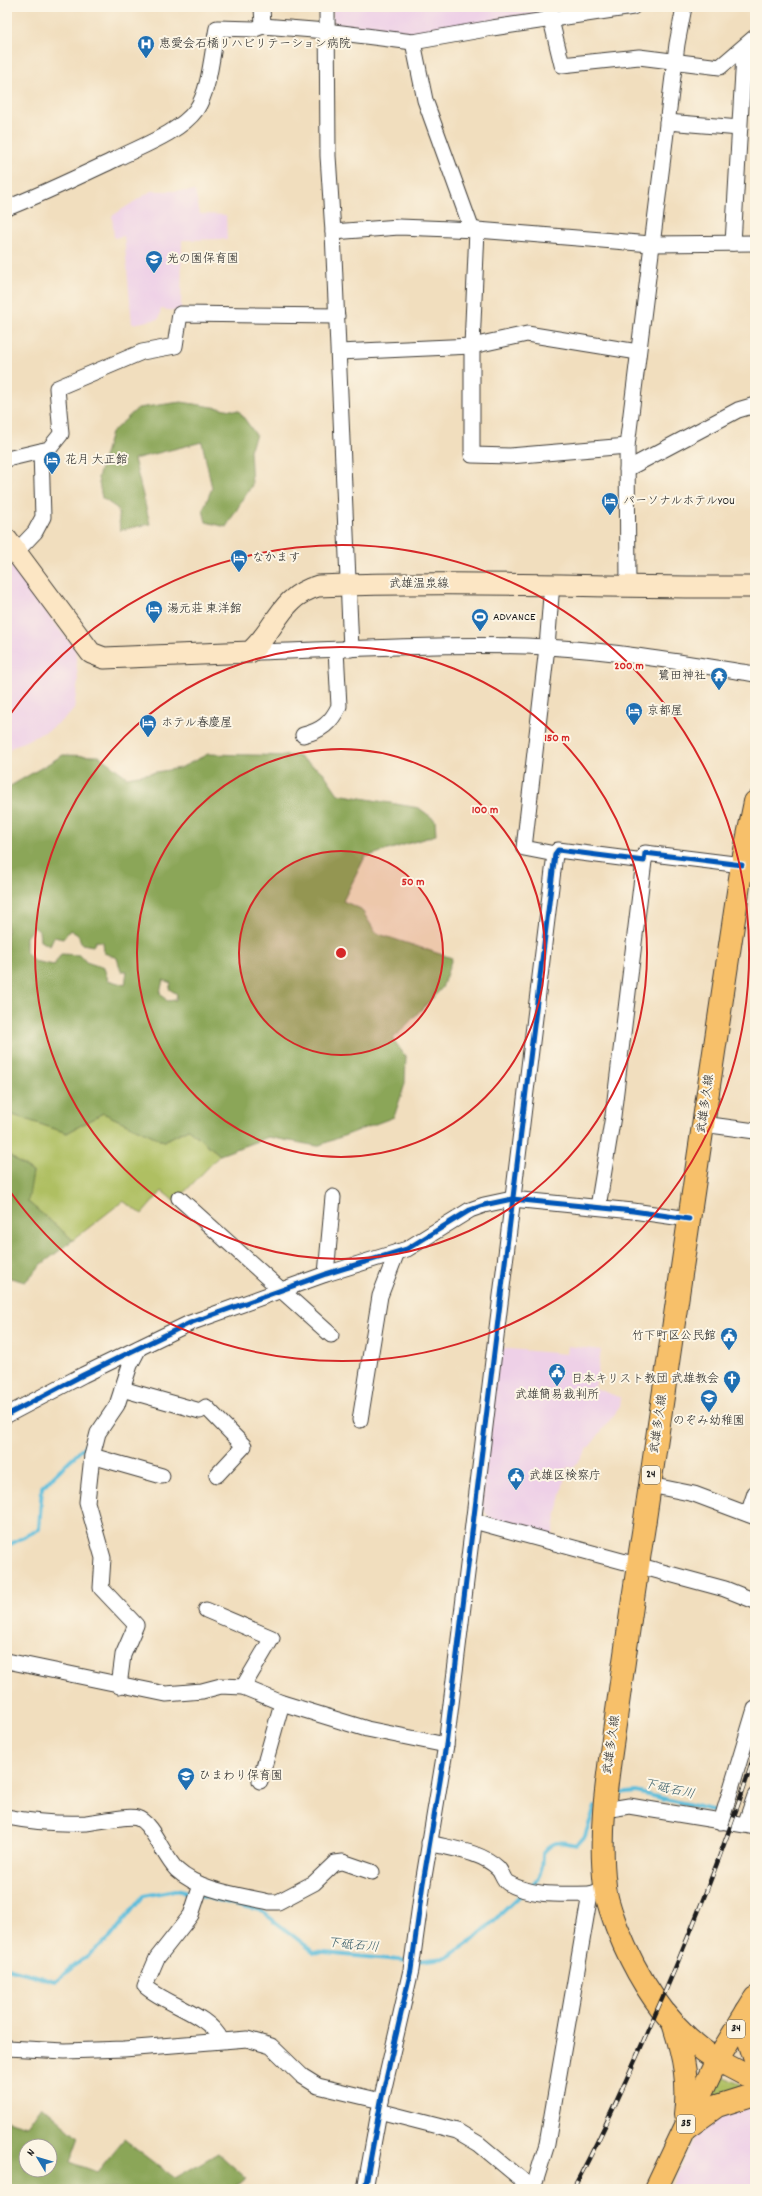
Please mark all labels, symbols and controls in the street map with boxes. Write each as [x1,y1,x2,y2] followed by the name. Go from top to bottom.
[136,34,156,59] hospital icon: 恵愛会石橋リハビリテーション病院
[159,36,351,53] place label: 恵愛会石橋リハビリテーション病院
[144,249,164,274] school or university icon: 光の園保育園
[167,251,239,268] place label: 光の園保育園
[42,450,62,475] hotel icon: 花月 大正館
[65,452,128,469] place label: 花月 大正館
[600,491,620,516] hotel icon: パーソナルホテルYOU
[623,493,735,510] place label: パーソナルホテルYOU
[229,548,249,573] hotel icon: なかます
[252,550,300,567] place label: なかます
[389,576,449,593] street label: 武雄温泉線
[144,599,164,624] hotel icon: 湯元荘 東洋館
[167,601,242,618] place label: 湯元荘 東洋館
[470,607,490,632] sports icon: ADVANCE
[493,609,536,626] place label: ADVANCE
[614,658,644,675] text: 200 m
[709,666,729,691] temple icon: 鷺田神社
[658,668,706,685] place label: 鷺田神社
[624,701,644,726] hotel icon: 京都屋
[647,703,683,720] place label: 京都屋
[138,713,158,738] hotel icon: ホテル春慶屋
[161,715,233,732] place label: ホテル春慶屋
[544,730,570,747] text: 150 m
[472,802,498,819] text: 100 m
[401,874,425,891] text: 50 m
[334,946,348,960] centre of rings
[693,1073,719,1135] street label: 武雄多久線
[719,1326,739,1351] public building icon: 竹下町区公民館
[632,1328,716,1345] place label: 竹下町区公民館
[547,1362,567,1387] public building icon: 武雄簡易裁判所
[722,1369,742,1394] church icon: 日本キリスト教団 武雄教会
[571,1371,719,1388] place label: 日本キリスト教団 武雄教会
[515,1387,599,1404] place label: 武雄簡易裁判所
[699,1388,719,1413] school or university icon: のぞみ幼稚園
[646,1393,672,1455] street label: 武雄多久線
[673,1413,745,1430] place label: のぞみ幼稚園
[506,1466,526,1491] public building icon: 武雄区検察庁
[642,1466,660,1484] road number: 24
[529,1468,601,1485] place label: 武雄区検察庁
[599,1714,625,1776] street label: 武雄多久線
[176,1766,196,1791] school or university icon: ひまわり保育園
[199,1768,283,1785] place label: ひまわり保育園
[642,1775,696,1805] water label: 下砥石川
[326,1934,380,1958] water label: 下砥石川
[727,2020,745,2038] road number: 34
[677,2115,695,2133] road number: 35
[18,2138,58,2178] north arrow
[24,2146,40,2160] text: N

